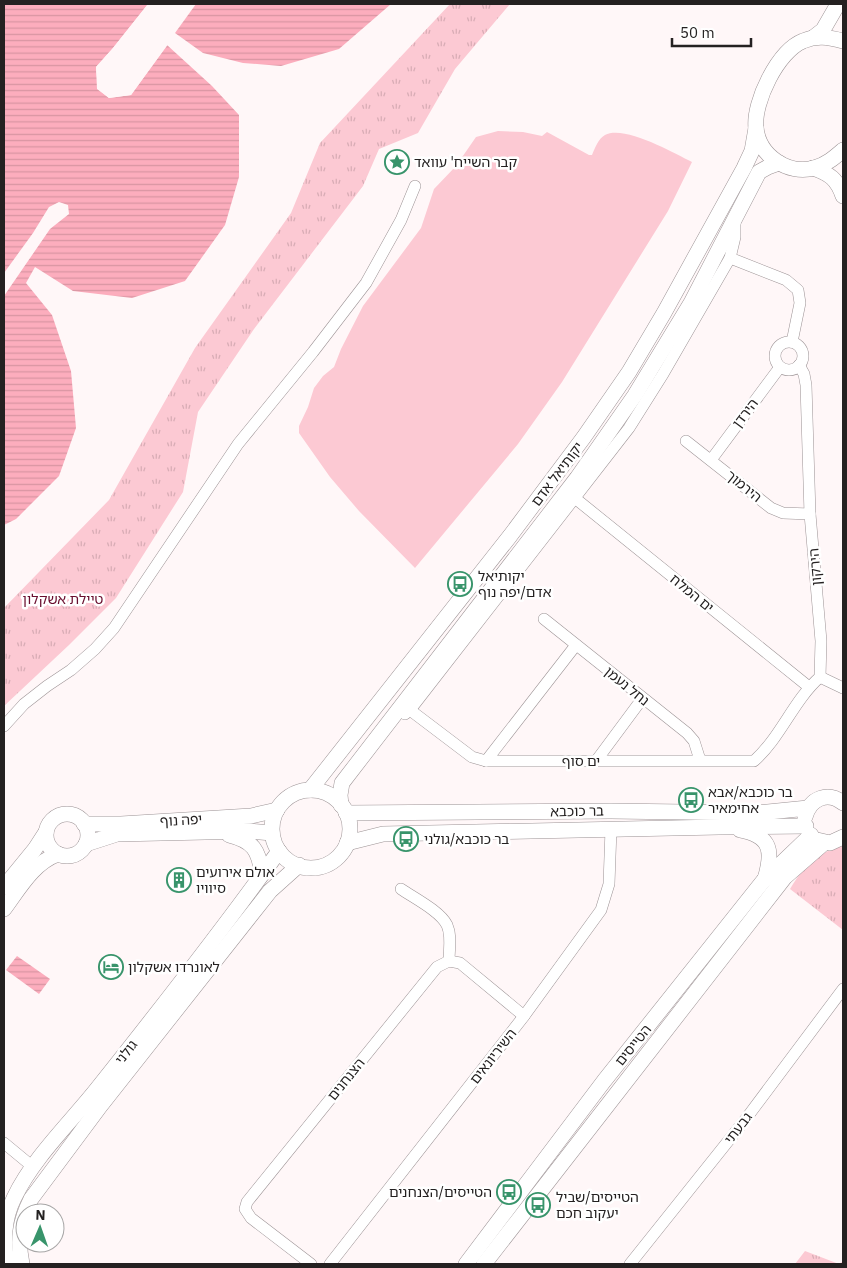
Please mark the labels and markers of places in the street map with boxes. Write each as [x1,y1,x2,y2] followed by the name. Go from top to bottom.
[384,149,410,175] place icon: קבר השייח' עוואד
[414,153,518,171] place label: קבר השייח' עוואד
[478,567,552,601] place label: יקותיאל אדם/יפה נוף
[447,571,473,597] bus stop icon: יקותיאל אדם/יפה נוף
[708,783,793,817] place label: בר כוכבא/אבא אחימאיר
[678,787,704,813] bus stop icon: בר כוכבא/אבא אחימאיר
[393,826,419,852] bus stop icon: בר כוכבא/גולני
[424,830,509,848] place label: בר כוכבא/גולני
[196,863,275,897] place label: אולם אירועים סיוויו
[166,867,192,893] building icon: אולם אירועים סיוויו
[98,954,124,980] hotel icon: לאונרדו אשקלון
[128,958,220,976] place label: לאונרדו אשקלון
[496,1179,522,1205] bus stop icon: הטייסים/הצנחנים
[389,1183,492,1201] place label: הטייסים/הצנחנים
[556,1188,639,1222] place label: הטייסים/שביל יעקוב חכם
[525,1192,551,1218] bus stop icon: הטייסים/שביל יעקוב חכם

